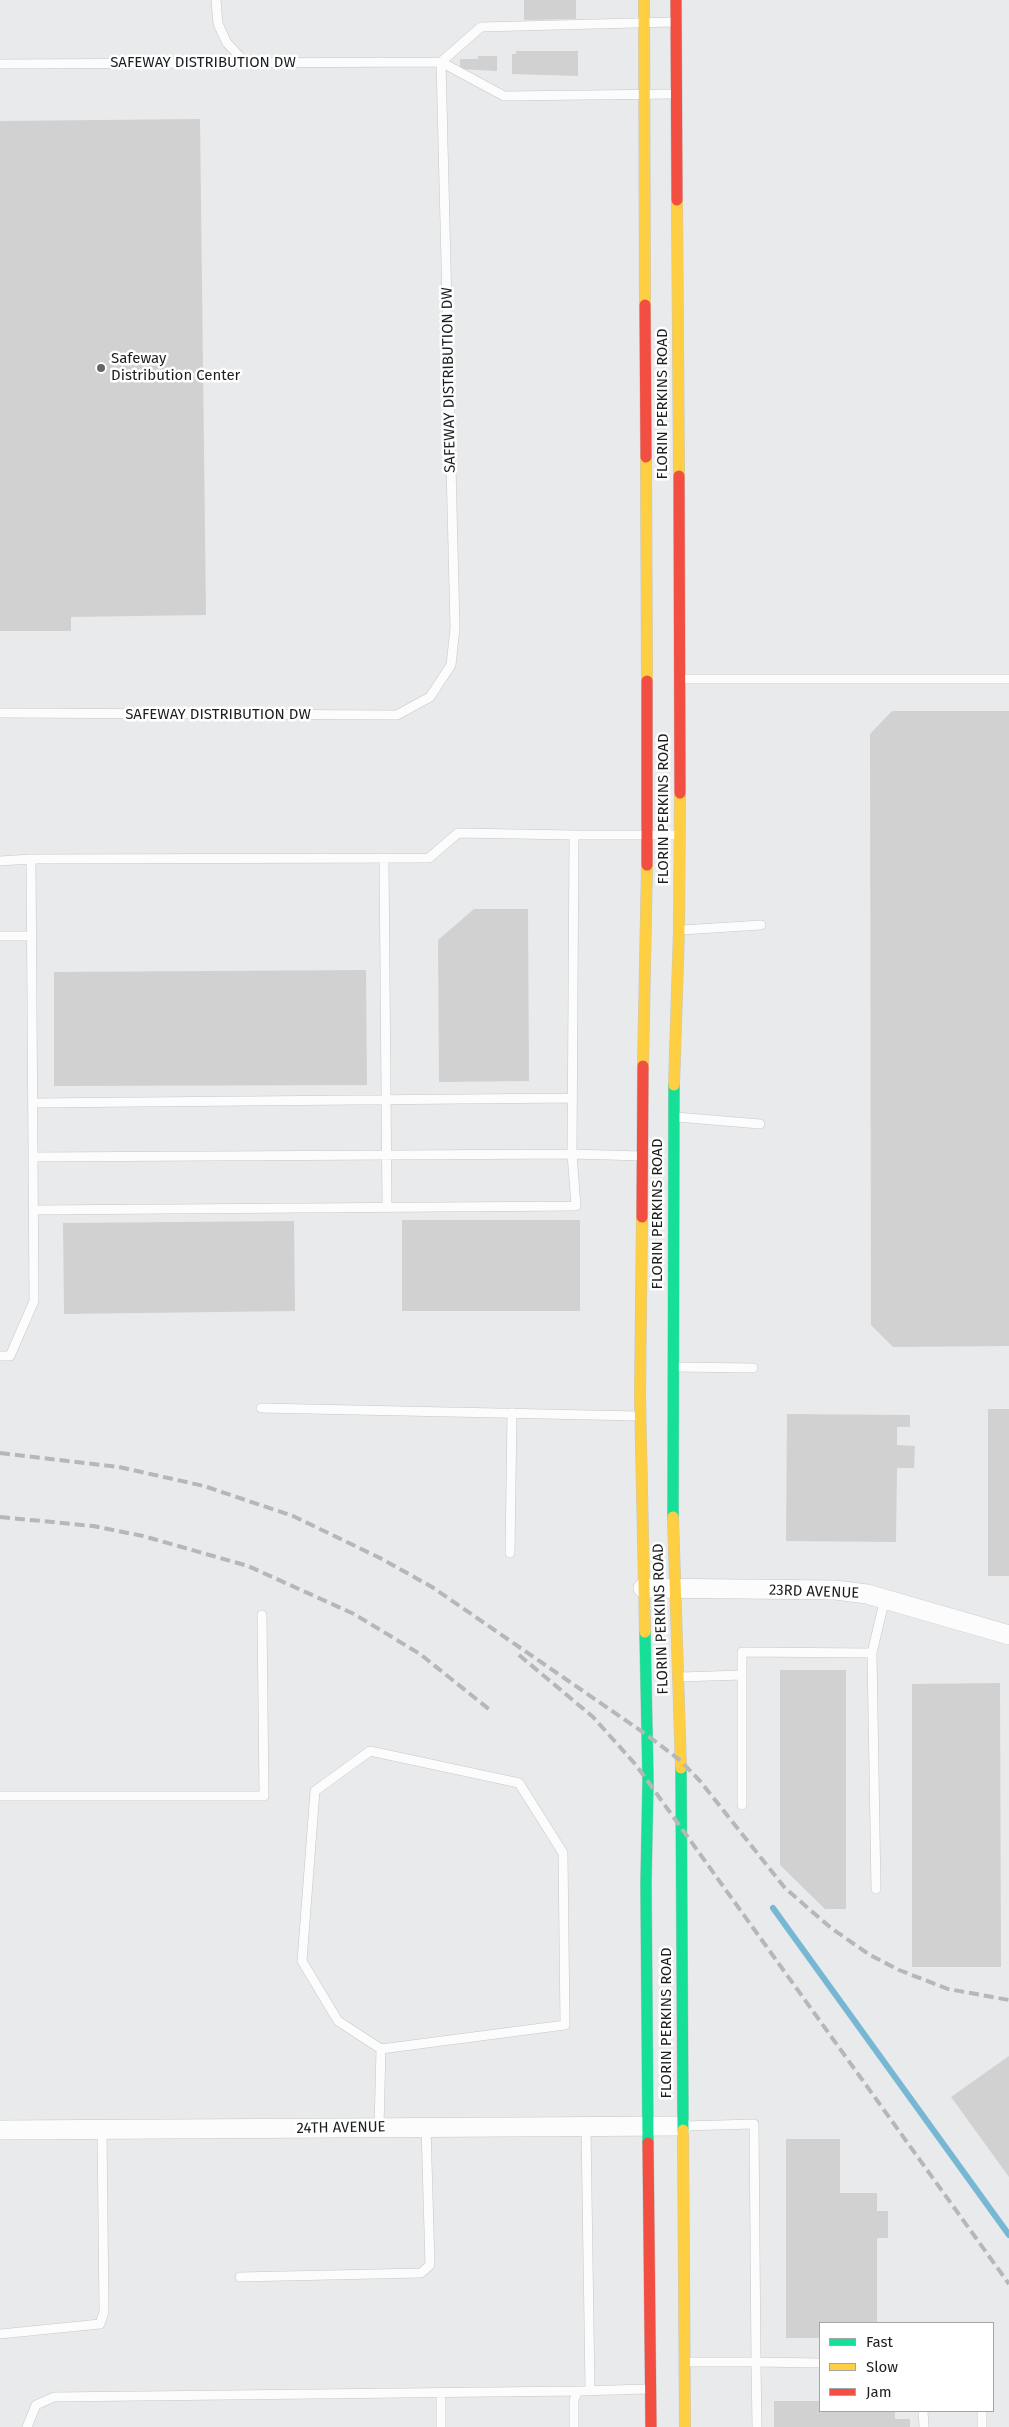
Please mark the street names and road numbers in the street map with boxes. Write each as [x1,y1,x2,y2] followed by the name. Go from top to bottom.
[110,54,296,72] street label: SAFEWAY DISTRIBUTION DW
[438,287,460,473] street label: SAFEWAY DISTRIBUTION DW
[654,328,672,480] street label: FLORIN PERKINS ROAD
[125,706,311,724] street label: SAFEWAY DISTRIBUTION DW
[655,733,673,885] street label: FLORIN PERKINS ROAD
[649,1138,667,1290] street label: FLORIN PERKINS ROAD
[649,1543,673,1695] street label: FLORIN PERKINS ROAD
[768,1581,860,1603] street label: 23RD AVENUE
[658,1947,676,2099] street label: FLORIN PERKINS ROAD
[296,2118,386,2138] street label: 24TH AVENUE

